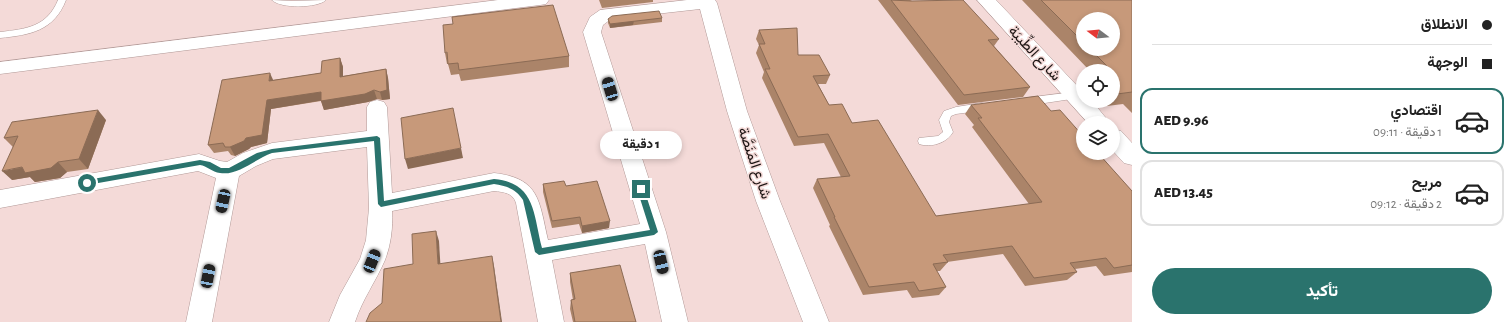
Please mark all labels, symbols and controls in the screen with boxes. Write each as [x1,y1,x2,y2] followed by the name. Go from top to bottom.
[1076,12,1120,56] north arrow
[1076,12,1120,160] map controls
[1421,17,1468,32] text: الانطلاق
[1003,20,1066,86] street label: شارع الطِّيبَة
[1427,55,1468,70] text: الوجهة
[1076,64,1120,108] button: locate
[601,76,619,102] car
[1390,103,1442,118] text: اقتصادي
[1454,103,1490,139] icon: car
[1154,113,1208,128] text: AED 9.96
[1076,116,1120,160] button: layers
[732,125,775,202] street label: شارع المَنَصَّة
[1373,126,1442,139] text: 1 دقيقة · 09:11
[600,131,682,159] callout: 1 دقيقة
[622,138,660,151] text: 1 دقيقة
[78,174,96,192] route start
[1412,175,1442,190] text: مريح
[1454,175,1490,211] icon: car
[632,180,650,198] route end
[1154,185,1213,200] text: AED 13.45
[215,188,231,214] car
[1370,198,1442,211] text: 2 دقيقة · 09:12
[362,248,382,274] car
[652,249,670,275] car
[200,263,216,289] car
[1152,268,1492,314] button: تأكيد

